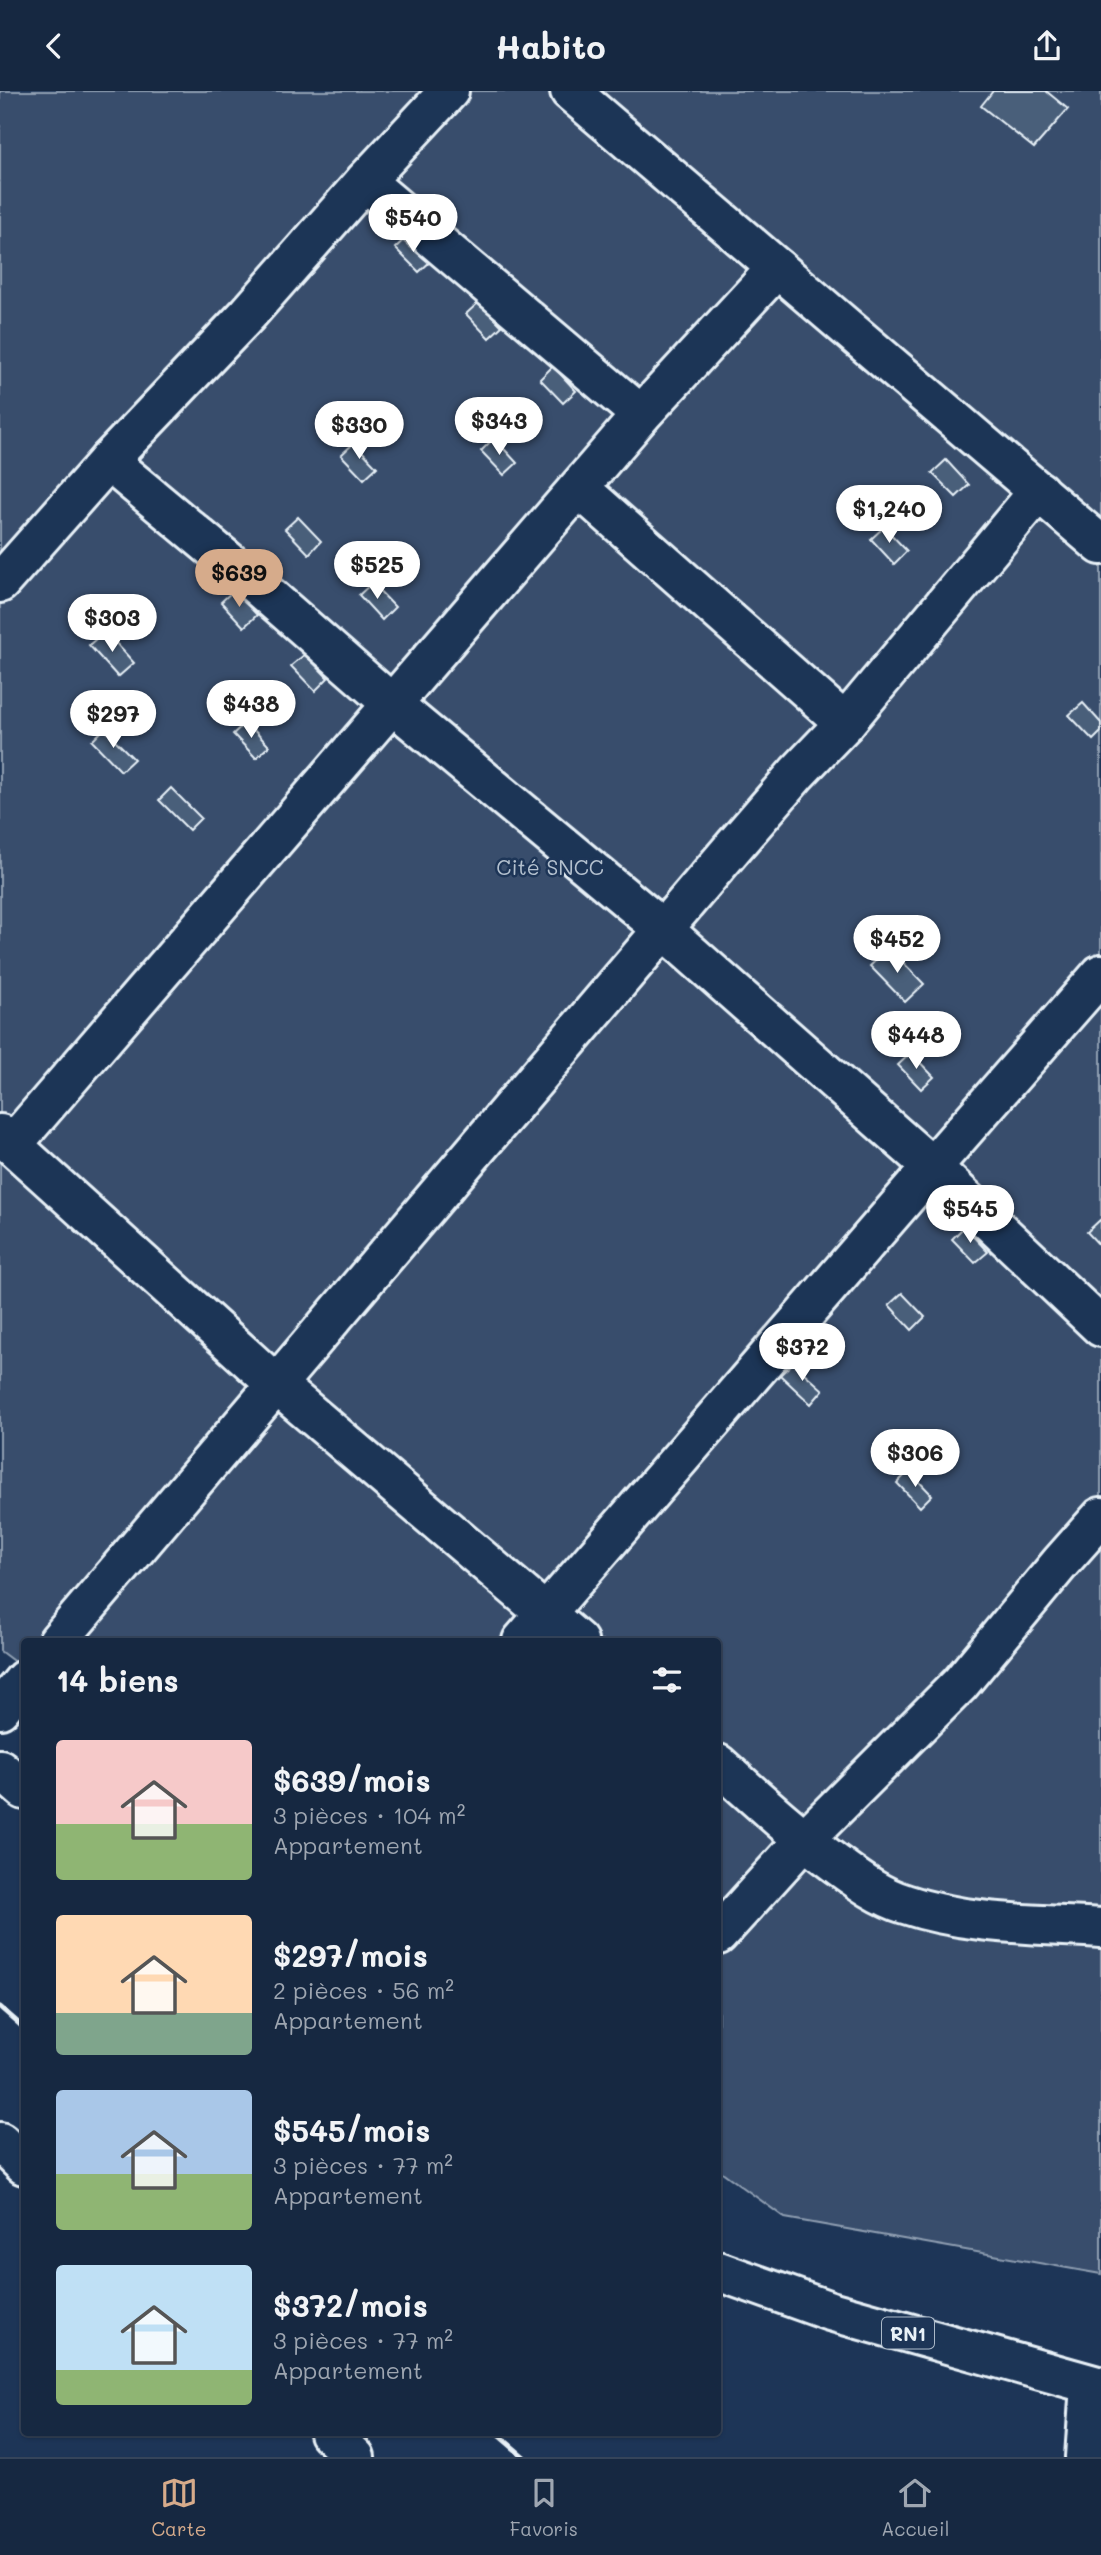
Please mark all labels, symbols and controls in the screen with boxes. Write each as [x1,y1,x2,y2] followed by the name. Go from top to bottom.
[495,25,606,67] text: Habito
[35,27,73,65] icon: back
[1028,27,1066,65] icon: share
[372,195,454,254] pin: $540
[384,202,442,232] text: $540
[458,397,540,457] pin: $343
[318,401,400,461] pin: $330
[471,405,527,435] text: $343
[331,409,387,439] text: $330
[832,485,946,545] pin: $1,240
[852,493,926,523] text: $1,240
[336,541,418,601] pin: $525
[198,549,280,609] pin: $639
[350,549,404,579] text: $525
[211,557,267,587] text: $639
[71,595,153,654] pin: $303
[84,602,140,632] text: $303
[210,681,292,740] pin: $438
[223,688,279,718] text: $438
[72,691,154,750] pin: $297
[86,698,140,728] text: $297
[496,853,604,880] park label: Cité SNCC
[856,915,938,975] pin: $452
[869,923,925,953] text: $452
[875,1011,957,1071] pin: $448
[887,1019,945,1049] text: $448
[929,1185,1011,1245] pin: $545
[942,1193,998,1223] text: $545
[761,1323,843,1383] pin: $372
[775,1331,829,1361] text: $372
[874,1429,956,1489] pin: $306
[887,1437,943,1467] text: $306
[56,1660,179,1700] text: 14 biens
[648,1661,686,1699] icon: filters
[273,1760,431,1800] text: $639/mois
[112,1768,196,1852] icon: home
[273,1800,465,1830] text: 3 pièces · 104 m²
[273,1830,423,1860] text: Appartement
[273,1935,428,1975] text: $297/mois
[112,1943,196,2027] icon: home
[273,1975,454,2005] text: 2 pièces · 56 m²
[273,2005,423,2035] text: Appartement
[273,2110,430,2150] text: $545/mois
[112,2118,196,2202] icon: home
[273,2150,453,2180] text: 3 pièces · 77 m²
[273,2180,423,2210] text: Appartement
[273,2285,428,2325] text: $372/mois
[112,2293,196,2377] icon: home
[882,2317,934,2349] road number: RN1
[273,2325,453,2355] text: 3 pièces · 77 m²
[273,2355,423,2385] text: Appartement
[152,2474,207,2541] tab: Carte
[510,2474,578,2541] tab: Favoris
[881,2474,949,2541] tab: Accueil

